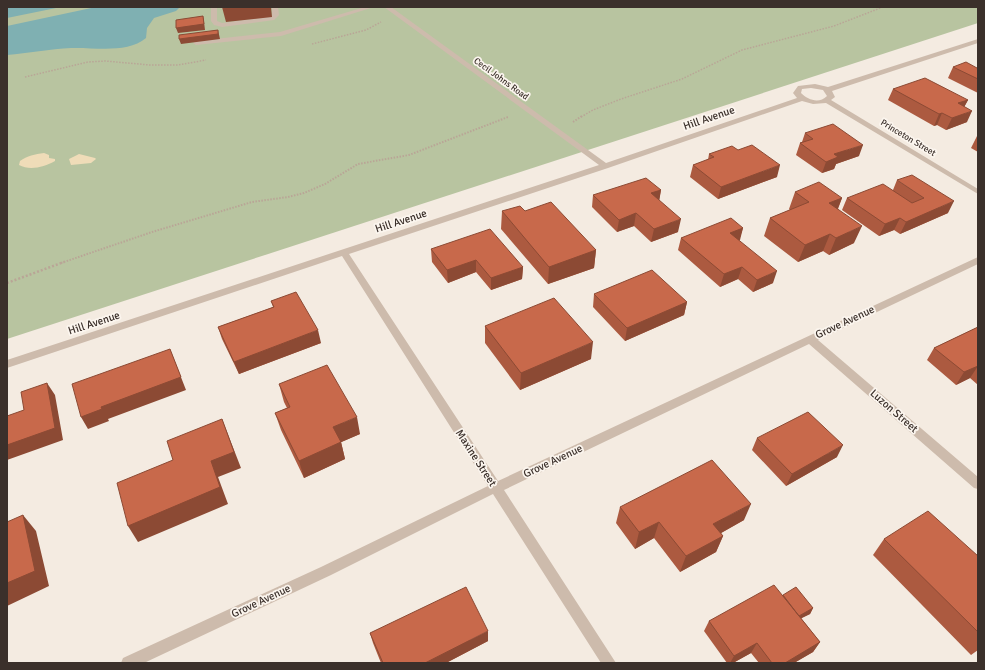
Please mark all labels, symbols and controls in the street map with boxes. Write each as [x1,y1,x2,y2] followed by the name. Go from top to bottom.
[471,55,531,103] street label: Cecil Johns Road
[682,103,736,133] street label: Hill Avenue
[878,117,938,159] street label: Princeton Street
[374,207,428,235] street label: Hill Avenue
[813,303,877,341] street label: Grove Avenue
[67,309,121,337] street label: Hill Avenue
[867,387,921,435] street label: Luzon Street
[453,427,499,489] street label: Maxine Street
[521,442,585,480] street label: Grove Avenue
[229,582,293,620] street label: Grove Avenue

